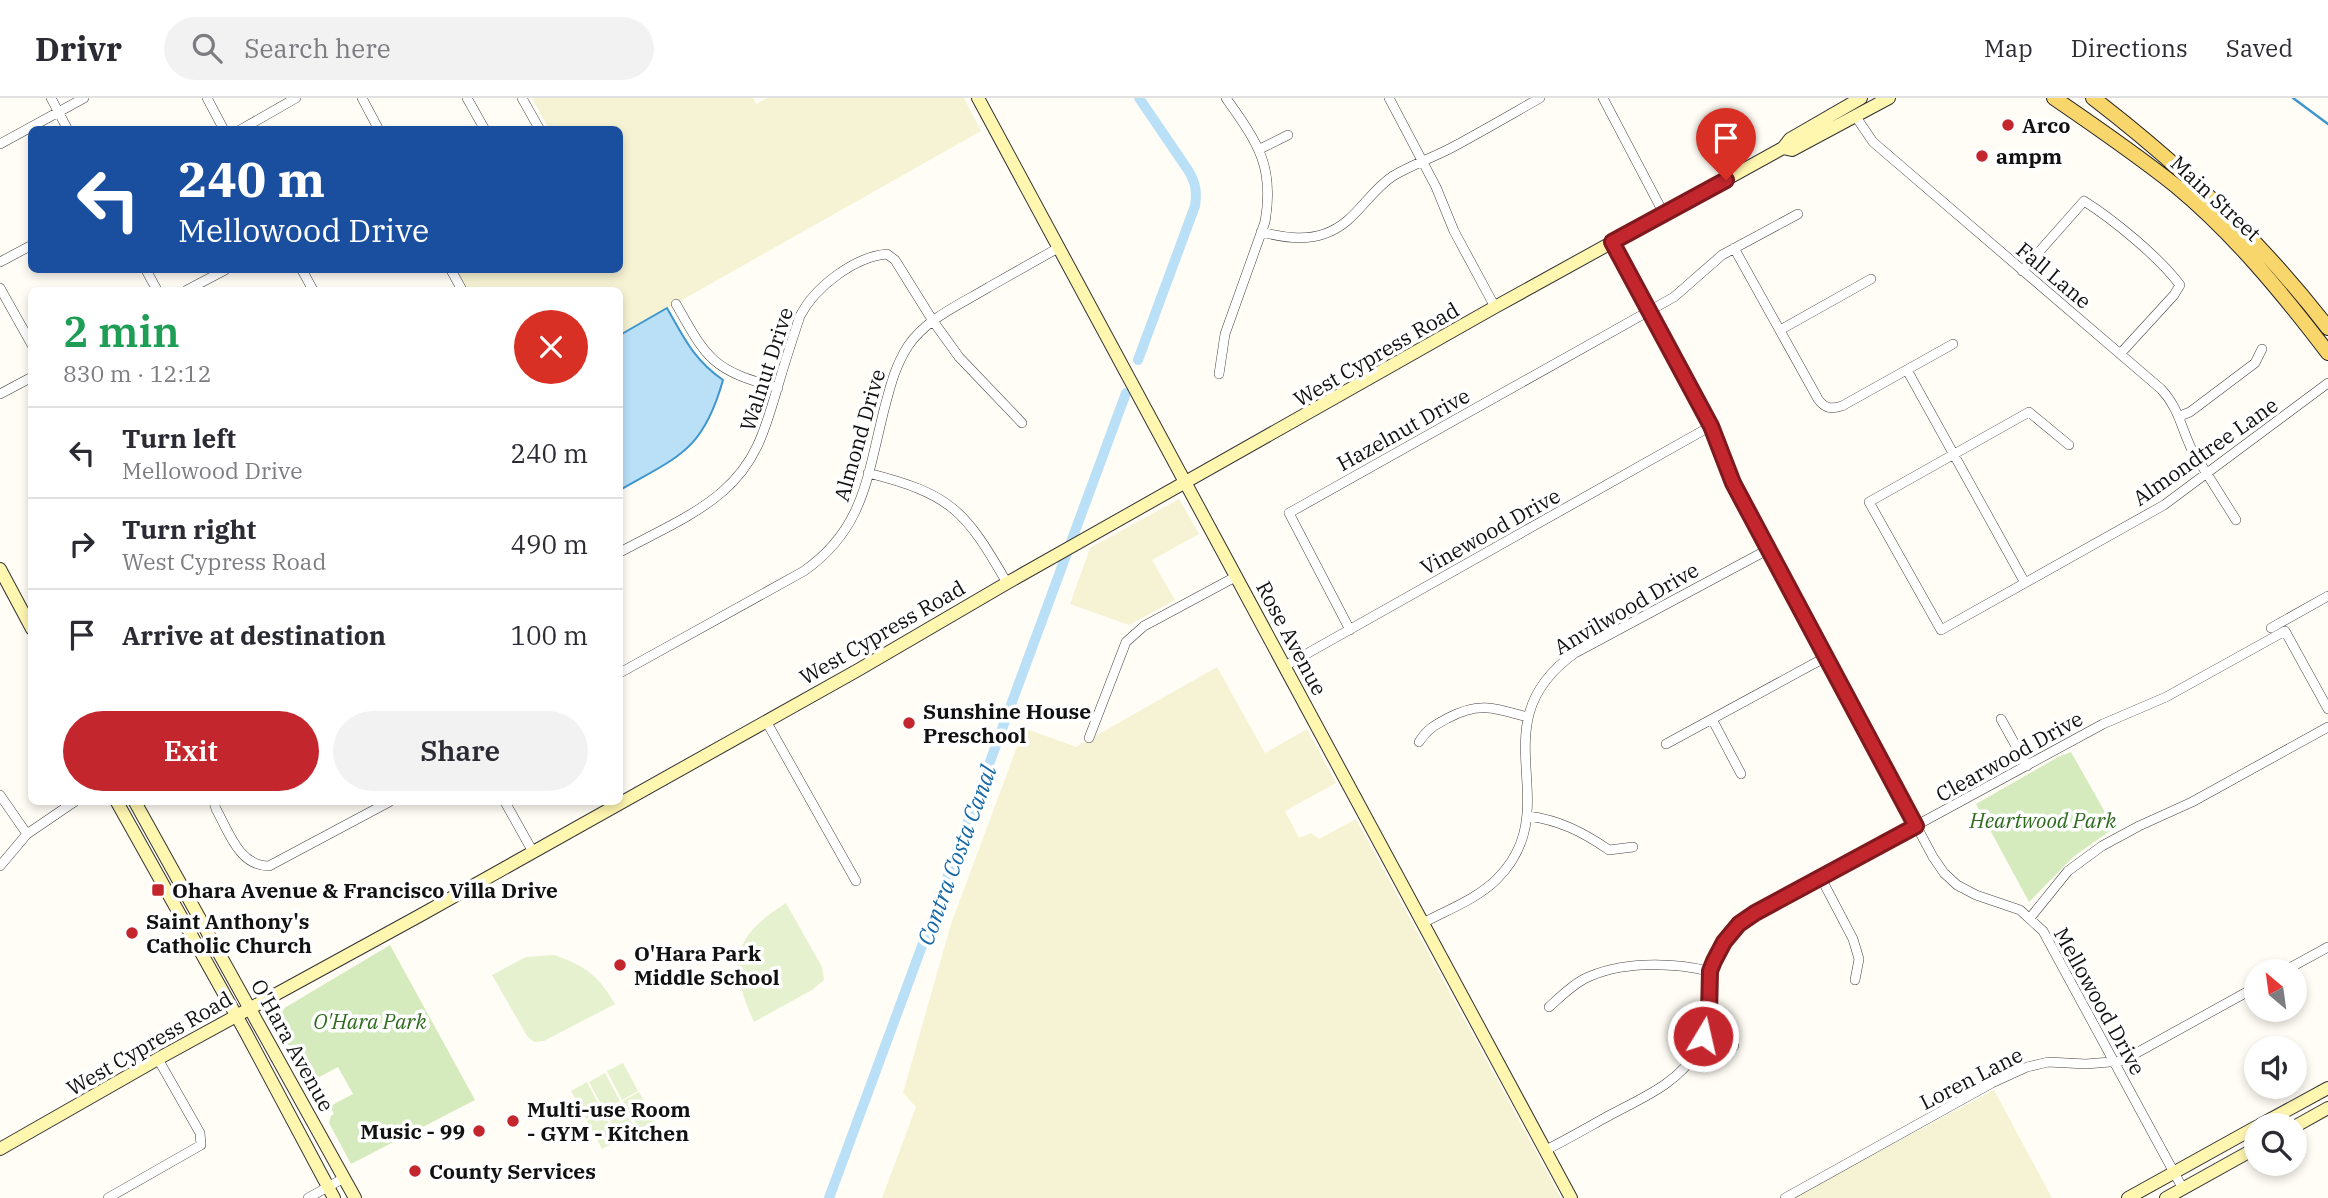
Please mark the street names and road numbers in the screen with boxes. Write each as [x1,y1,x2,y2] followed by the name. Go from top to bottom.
[2165,149,2267,247] street label: Main Street
[2011,235,2097,315] street label: Fall Lane
[1288,295,1464,413] street label: West Cypress Road
[733,304,799,434] street label: Walnut Drive
[827,366,891,504] street label: Almond Drive
[1332,381,1474,477] street label: Hazelnut Drive
[2127,390,2283,512] street label: Almondtree Lane
[1415,481,1565,581] street label: Vinewood Drive
[1549,555,1703,661] street label: Anvilwood Drive
[794,573,970,691] street label: West Cypress Road
[1250,576,1334,700] street label: Rose Avenue
[1931,704,2087,808] street label: Clearwood Drive
[2048,922,2152,1080] street label: Mellowood Drive
[245,974,341,1116] street label: O'Hara Avenue
[61,984,237,1102] street label: West Cypress Road
[1915,1040,2027,1116] street label: Loren Lane

